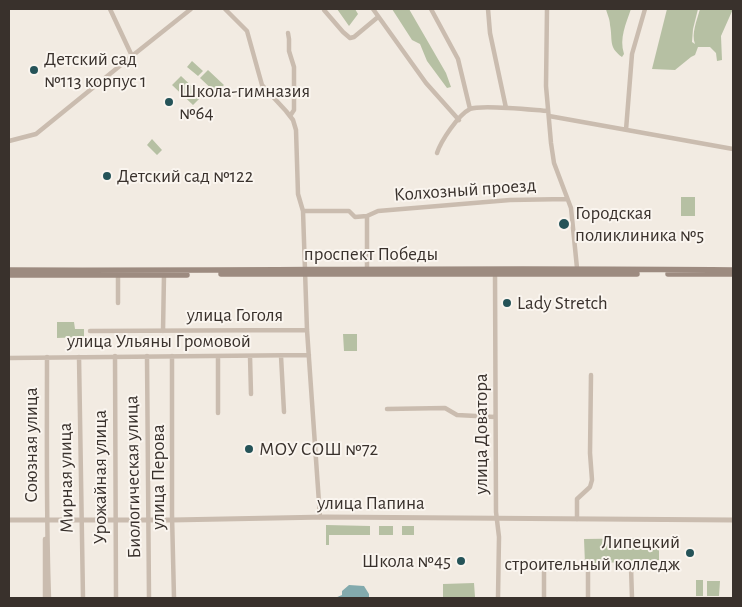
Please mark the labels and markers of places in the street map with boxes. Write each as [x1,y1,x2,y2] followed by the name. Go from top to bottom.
[44,48,147,92] place label: Детский сад №113 корпус 1
[28,64,40,76] marker: Детский сад №113 корпус 1
[179,80,310,124] place label: Школа-гимназия №64
[163,96,175,108] marker: Школа-гимназия №64
[117,165,253,187] place label: Детский сад №122
[101,170,113,182] marker: Детский сад №122
[575,202,704,246] place label: Городская поликлиника №5
[557,217,571,231] marker: Городская поликлиника №5
[517,292,608,314] place label: Lady Stretch
[501,297,513,309] marker: Lady Stretch
[259,438,378,460] place label: МОУ СОШ №72
[243,443,255,455] marker: МОУ СОШ №72
[505,531,680,575] place label: Липецкий строительный колледж
[684,547,696,559] marker: Липецкий строительный колледж
[362,550,451,572] place label: Школа №45
[455,555,467,567] marker: Школа №45

